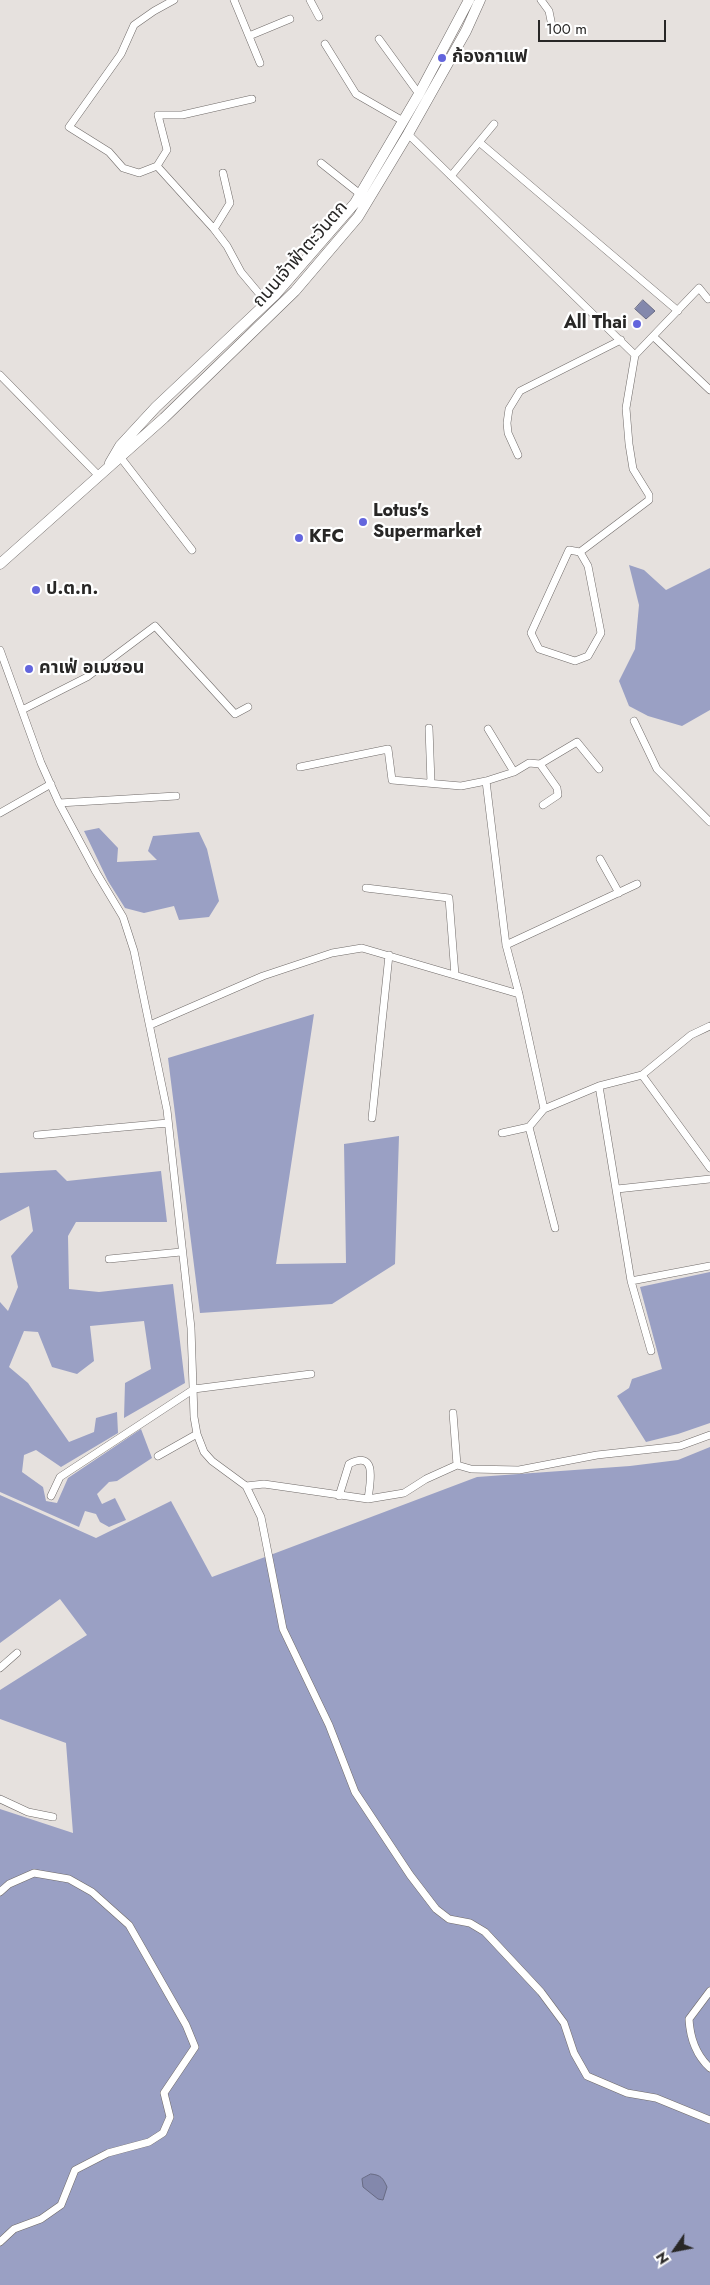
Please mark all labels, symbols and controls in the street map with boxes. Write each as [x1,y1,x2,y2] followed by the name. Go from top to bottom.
[540,10,668,42] scale bar
[546,18,587,40] text: 100 m
[452,47,527,69] place label: ก้องกาแฟ
[436,52,448,64] marker: ก้องกาแฟ
[249,197,353,313] street label: ถนนเจ้าฟ้าตะวันตก
[564,313,627,335] place label: All Thai
[631,318,643,330] marker: All Thai
[373,501,481,544] place label: Lotus's Supermarket
[357,516,369,528] marker: Lotus's Supermarket
[309,527,344,549] place label: KFC
[293,532,305,544] marker: KFC
[46,579,98,601] place label: ป.ต.ท.
[30,584,42,596] marker: ป.ต.ท.
[39,658,144,680] place label: คาเฟ่ อเมซอน
[23,663,35,675] marker: คาเฟ่ อเมซอน
[650,2225,700,2275] north arrow
[651,2248,674,2268] text: N

